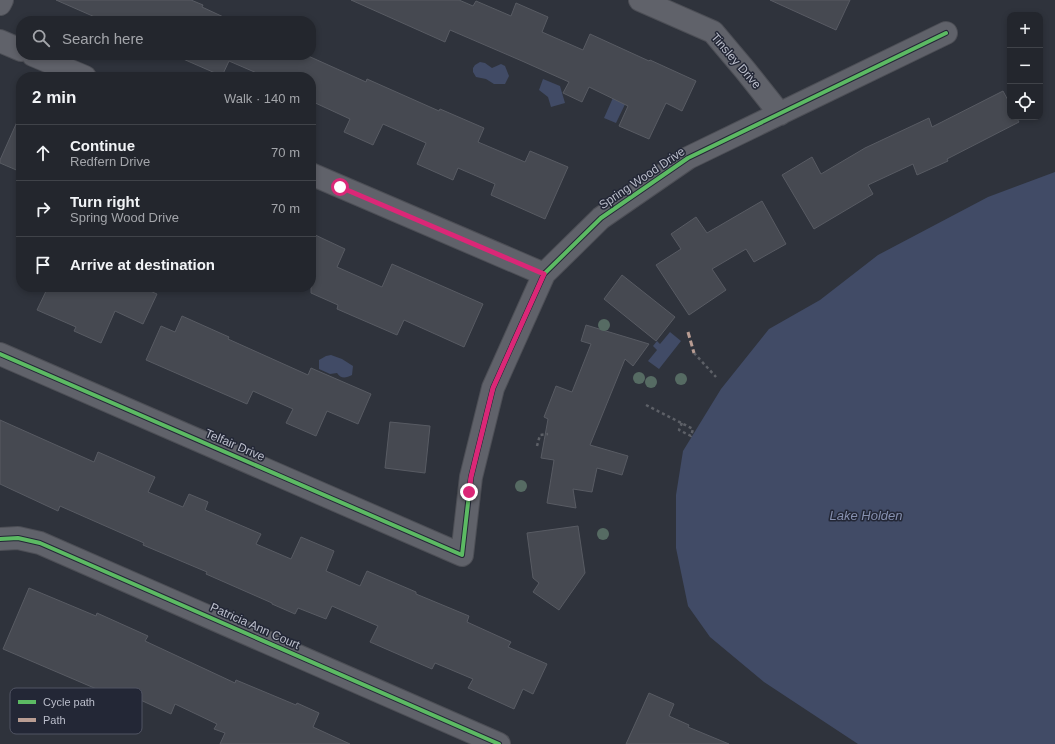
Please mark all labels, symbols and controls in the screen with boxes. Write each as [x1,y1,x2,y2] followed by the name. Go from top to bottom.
[1007,12,1043,120] map controls
[1007,12,1043,48] button: +
[16,16,316,60] search box
[30,27,52,49] icon: search
[62,30,144,47] text: Search here
[708,30,764,92] street label: Tinsley Drive
[1007,48,1043,84] button: −
[1007,84,1043,120] button: locate
[32,88,76,107] text: 2 min
[224,91,300,106] text: Walk · 140 m
[70,137,135,154] text: Continue
[32,142,54,164] icon: ahead
[596,144,688,212] street label: Spring Wood Drive
[271,145,300,160] text: 70 m
[70,154,150,169] text: Redfern Drive
[331,178,349,196] route start
[70,193,140,210] text: Turn right
[32,198,54,220] icon: right
[271,201,300,216] text: 70 m
[70,210,179,225] text: Spring Wood Drive
[32,254,54,276] icon: arrive
[70,256,215,273] text: Arrive at destination
[203,426,267,464] street label: Telfair Drive
[460,483,478,501] route end
[830,508,903,523] water label: Lake Holden
[208,600,303,652] street label: Patricia Ann Court
[10,688,142,734] legend
[43,696,95,708] text: Cycle path
[43,714,66,726] text: Path

